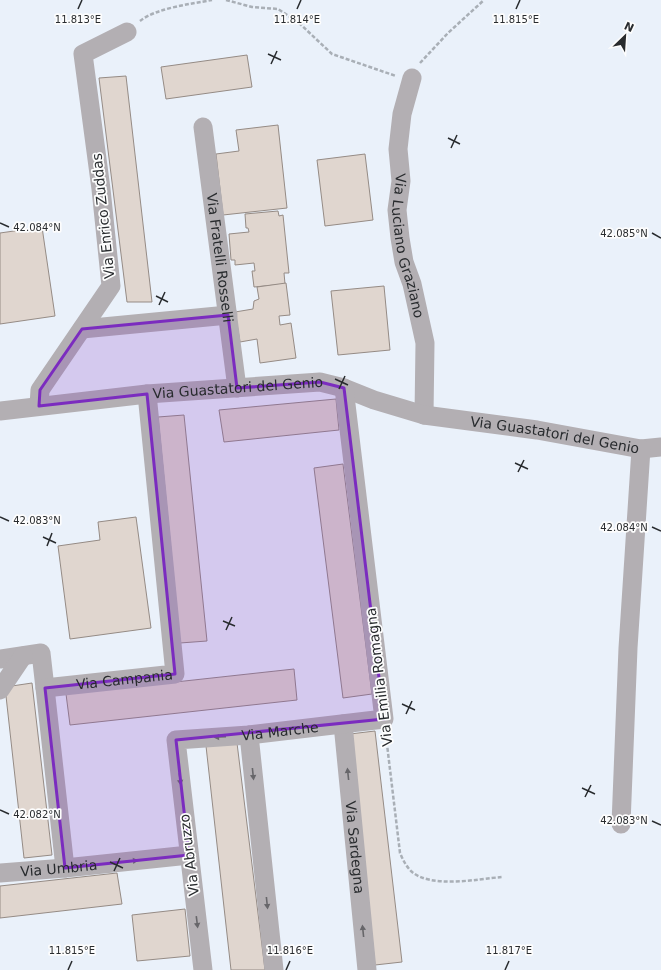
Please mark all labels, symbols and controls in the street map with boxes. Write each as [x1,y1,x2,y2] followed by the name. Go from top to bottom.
[55,14,101,25] text: 11.813°E
[274,14,320,25] text: 11.814°E
[493,14,539,25] text: 11.815°E
[605,16,645,56] north arrow
[622,20,636,35] text: N
[88,152,118,280] street label: Via Enrico Zuddas
[389,173,427,320] street label: Via Luciano Graziano
[204,192,236,324] street label: Via Fratelli Rosselli
[13,222,61,233] text: 42.084°N
[600,228,648,239] text: 42.085°N
[152,374,324,402] street label: Via Guastatori del Genio
[469,413,641,457] street label: Via Guastatori del Genio
[13,515,61,526] text: 42.083°N
[600,522,648,533] text: 42.084°N
[363,607,395,747] street label: Via Emilia Romagna
[75,666,174,693] street label: Via Campania
[241,719,319,743] street label: Via Marche
[214,734,226,741] one-way arrow
[250,768,256,780] one-way arrow
[344,768,351,780] one-way arrow
[177,773,183,785] one-way arrow
[343,800,368,895] street label: Via Sardegna
[13,809,61,820] text: 42.082°N
[176,813,202,897] street label: Via Abruzzo
[600,815,648,826] text: 42.083°N
[20,857,98,879] street label: Via Umbria
[126,857,138,864] one-way arrow
[263,897,270,909] one-way arrow
[194,916,200,928] one-way arrow
[360,925,367,937] one-way arrow
[49,945,95,956] text: 11.815°E
[267,945,313,956] text: 11.816°E
[486,945,532,956] text: 11.817°E

